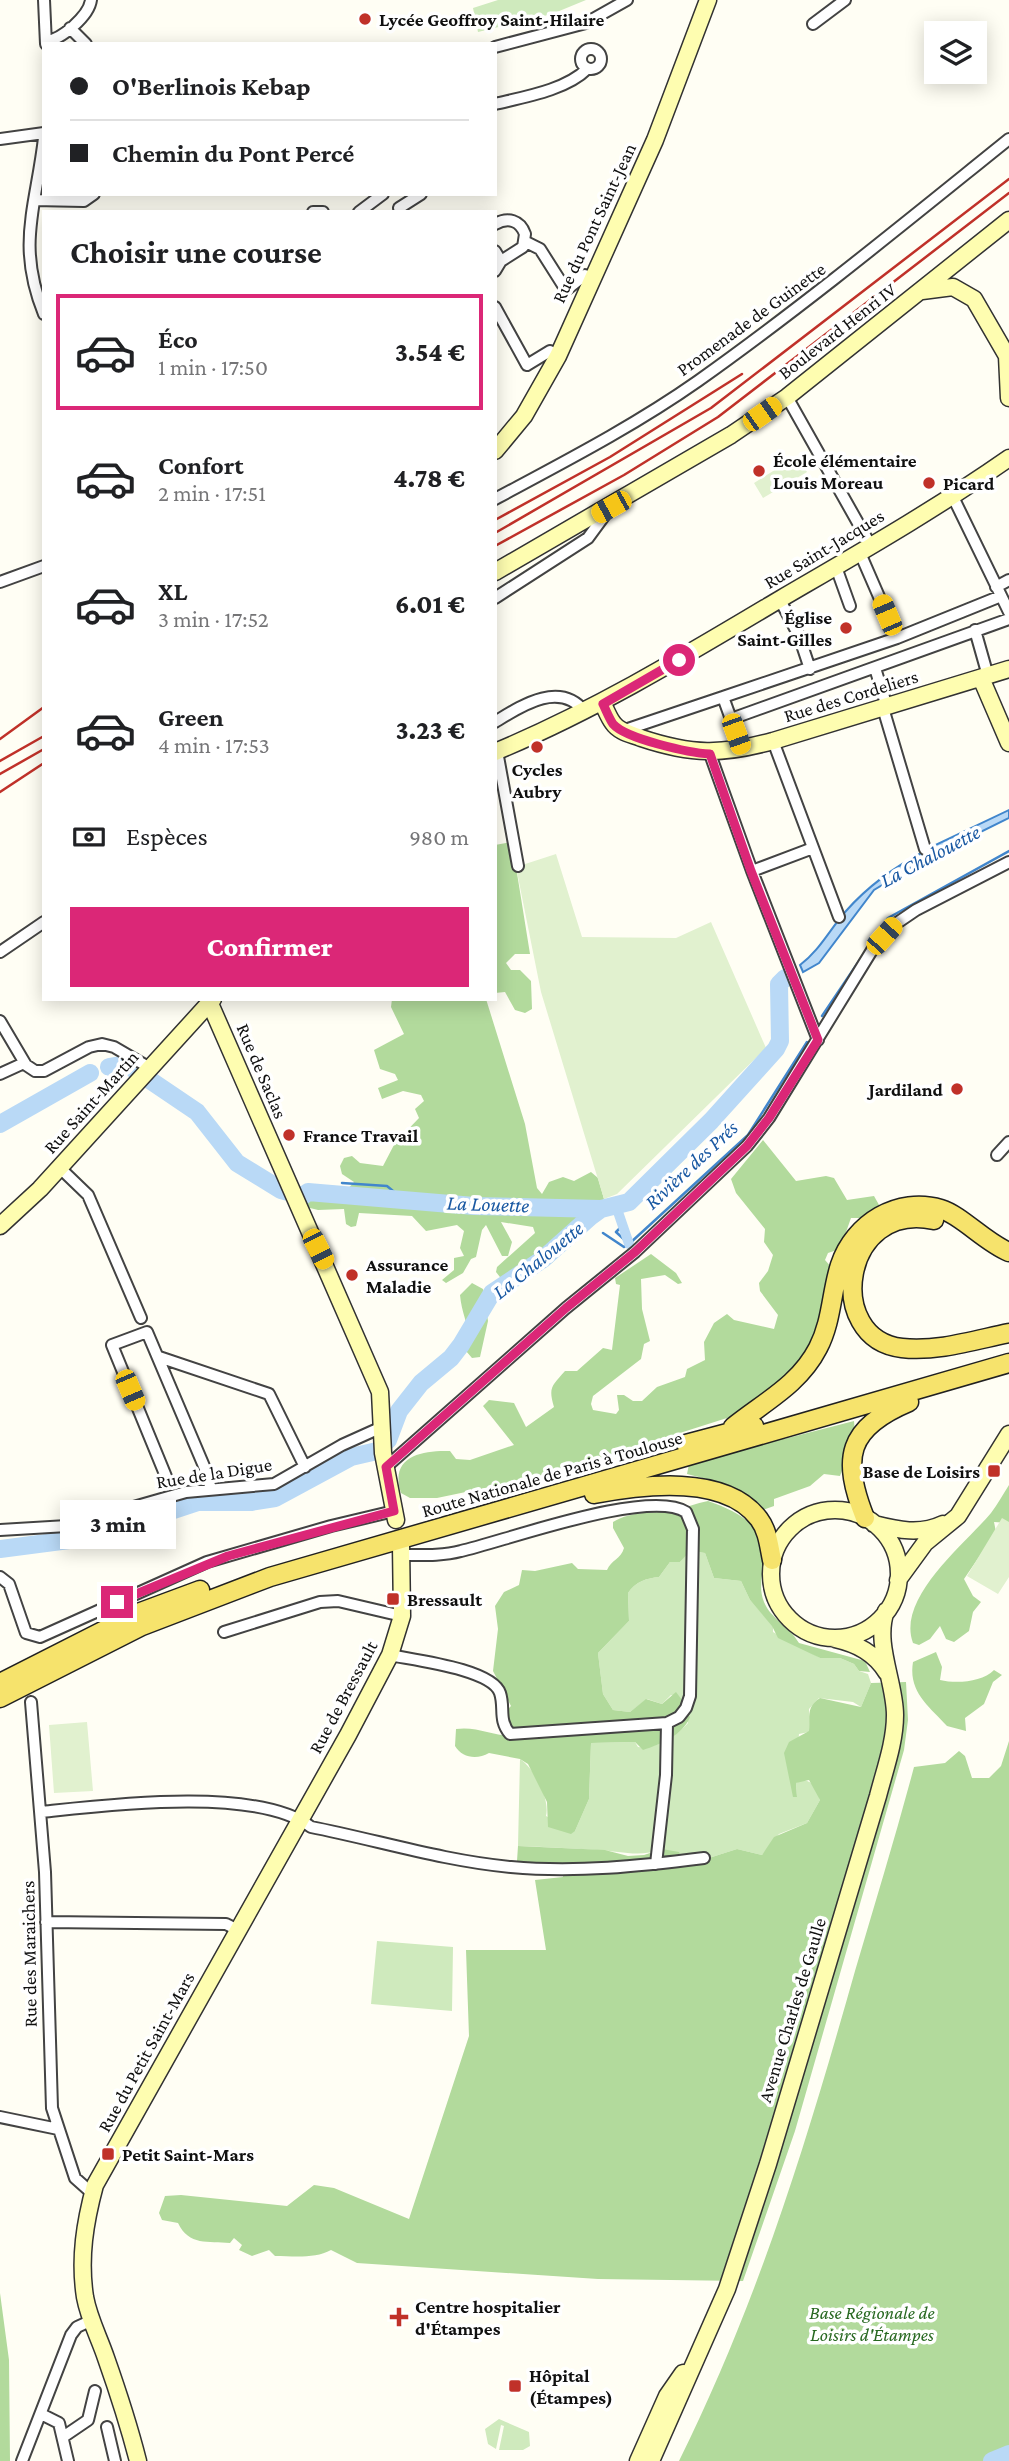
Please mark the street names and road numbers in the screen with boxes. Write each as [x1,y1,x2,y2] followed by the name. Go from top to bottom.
[548,140,640,306] street label: Rue du Pont Saint-Jean
[673,258,829,380] street label: Promenade de Guinette
[774,278,900,383] street label: Boulevard Henri IV
[760,505,888,593] street label: Rue Saint-Jacques
[781,666,921,726] street label: Rue des Cordeliers
[233,1020,291,1122] street label: Rue de Saclas
[39,1046,143,1158] street label: Rue Saint-Martin
[419,1427,685,1521] street label: Route Nationale de Paris à Toulouse
[155,1453,273,1493] street label: Rue de la Digue
[305,1637,382,1757] street label: Rue de Bressault
[17,1880,41,2028] street label: Rue des Maraichers
[754,1915,830,2105] street label: Avenue Charles de Gaulle
[93,1969,199,2135] street label: Rue du Petit Saint-Mars

